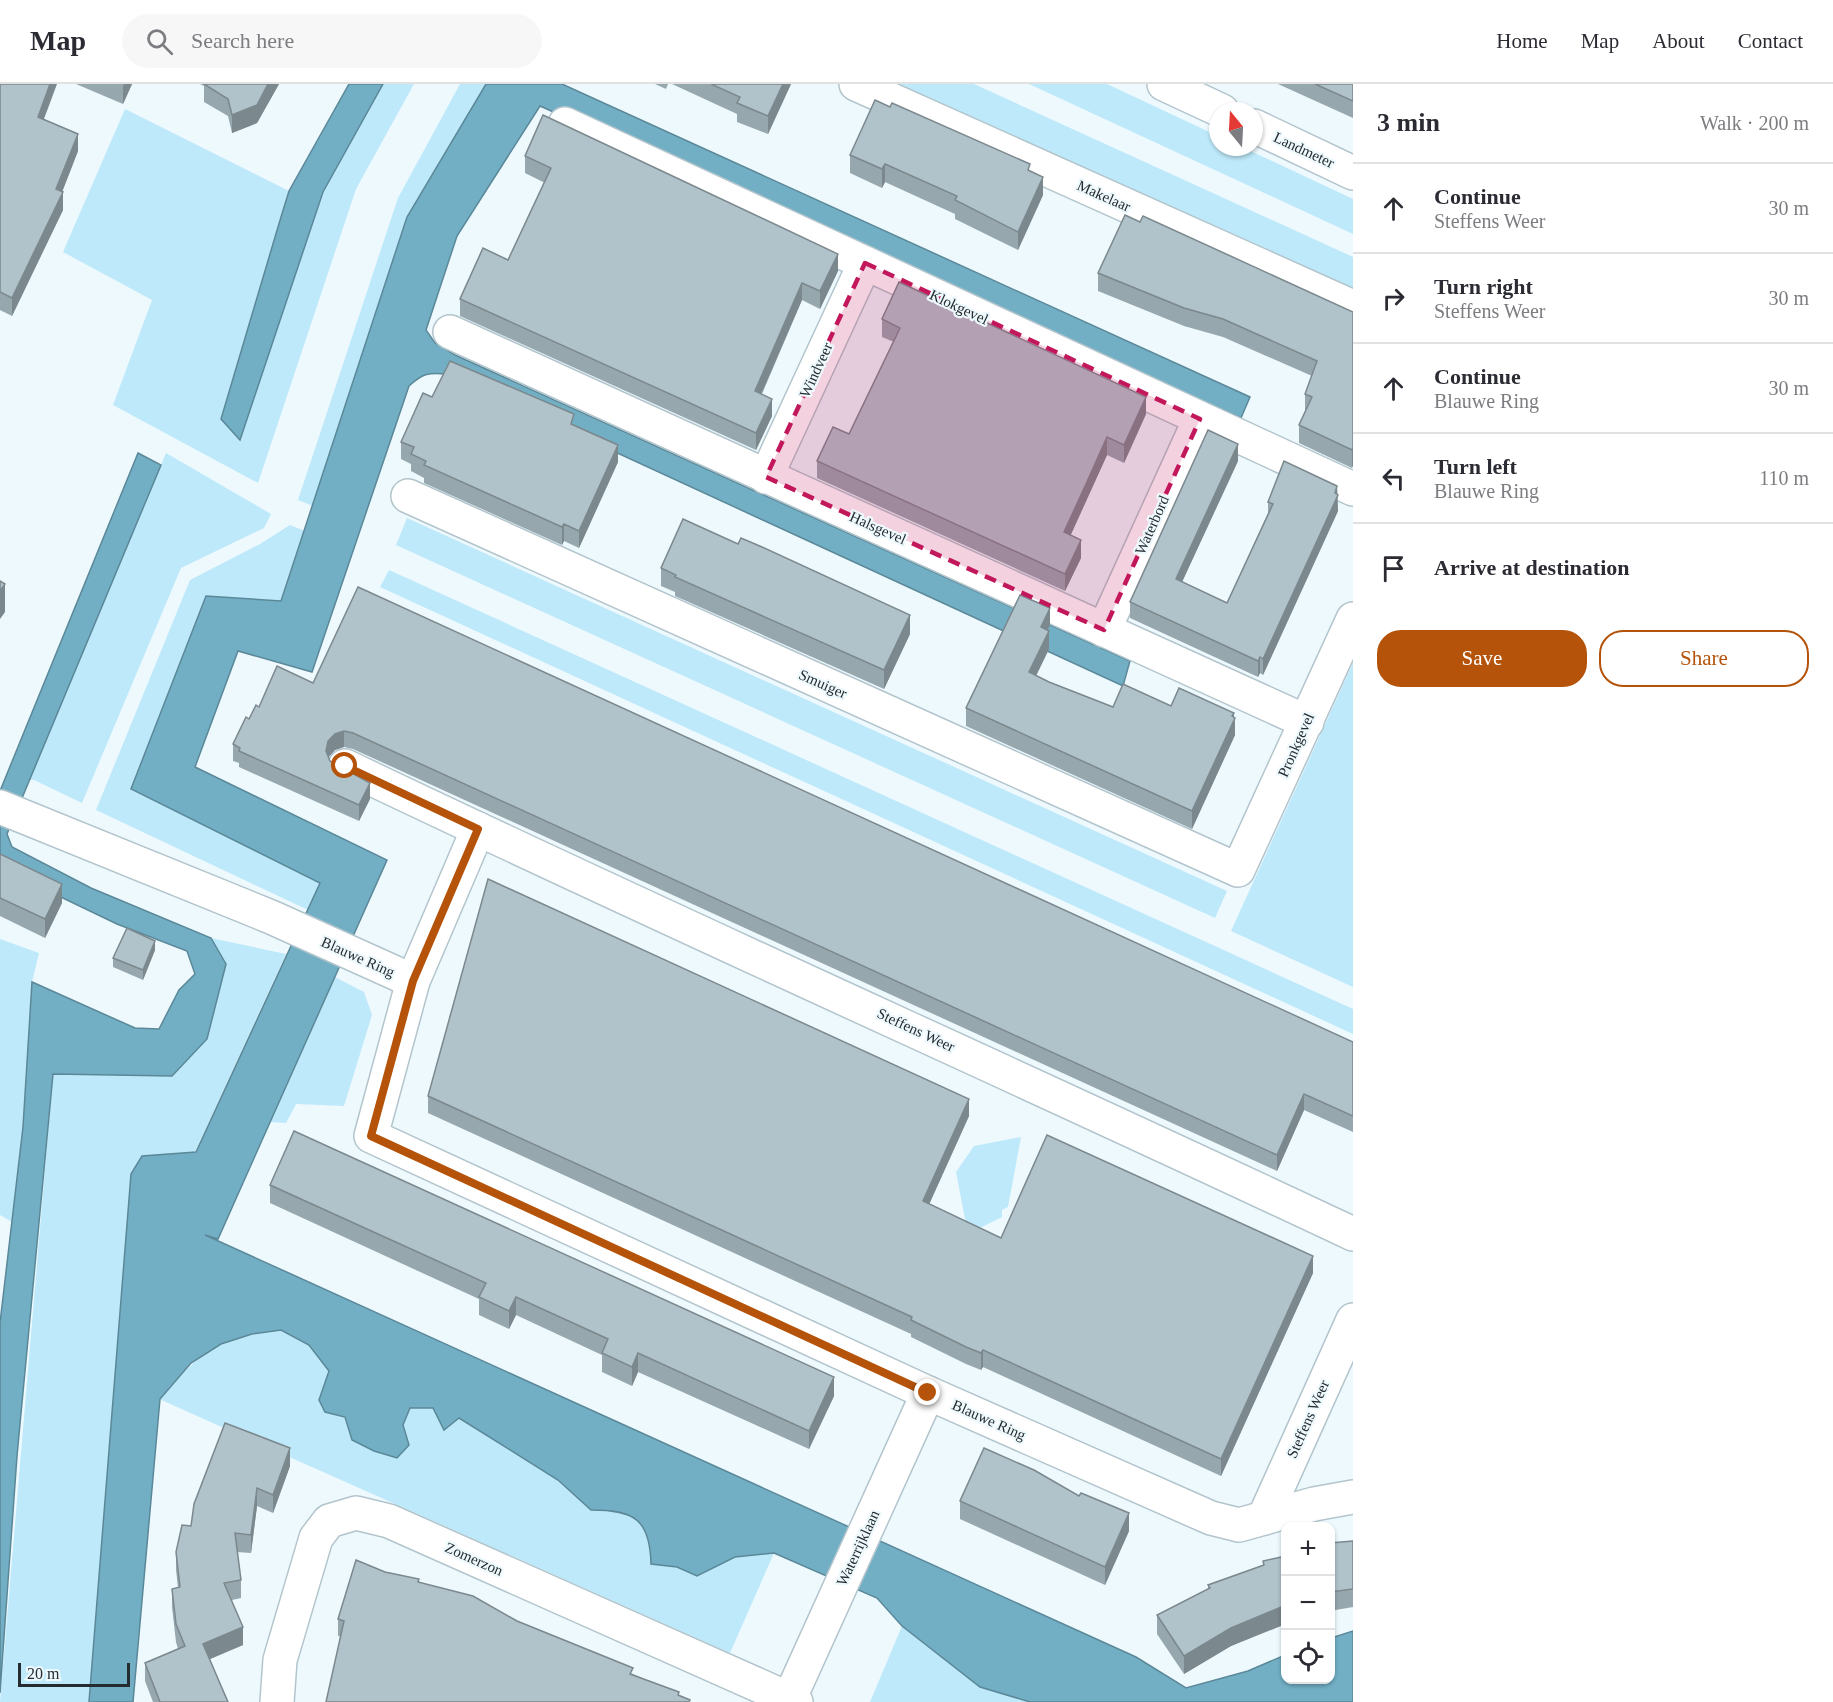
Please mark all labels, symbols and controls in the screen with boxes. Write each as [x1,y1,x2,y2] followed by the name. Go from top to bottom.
[122,14,542,68] search box
[30,25,86,56] text: Map
[143,25,176,58] icon: search
[191,28,294,53] text: Search here
[1496,29,1548,53] text: Home
[1581,29,1619,53] text: Map
[1652,29,1705,53] text: About
[1738,29,1803,53] text: Contact
[1209,102,1263,156] north arrow
[1377,108,1440,137] text: 3 min
[1700,112,1809,134] text: Walk · 200 m
[1271,129,1337,171] street label: Landmeter
[1075,177,1133,215] street label: Makelaar
[1434,184,1521,209] text: Continue
[1377,192,1410,225] icon: ahead
[1768,197,1809,219] text: 30 m
[1434,210,1546,232] text: Steffens Weer
[1434,274,1533,299] text: Turn right
[1377,282,1410,315] icon: right
[927,287,991,327] street label: Klokgevel
[1768,287,1809,309] text: 30 m
[1434,300,1546,322] text: Steffens Weer
[796,340,836,400] street label: Windveer
[1434,364,1521,389] text: Continue
[1377,372,1410,405] icon: ahead
[1768,377,1809,399] text: 30 m
[1434,390,1539,412] text: Blauwe Ring
[1434,454,1517,479] text: Turn left
[1377,462,1410,495] icon: left
[1759,467,1809,489] text: 110 m
[1434,480,1539,502] text: Blauwe Ring
[1132,493,1172,557] street label: Waterbord
[847,508,909,548] street label: Halsgevel
[1377,552,1410,585] icon: arrive
[1434,555,1630,580] text: Arrive at destination
[1377,630,1587,687] button: Save
[1599,630,1809,687] button: Share
[797,666,849,702] street label: Smuiger
[1275,711,1317,779] street label: Pronkgevel
[331,752,357,778] route start
[319,934,398,981] street label: Blauwe Ring
[875,1005,957,1055] street label: Steffens Weer
[1284,1378,1332,1460] street label: Steffens Weer
[914,1379,940,1405] route end
[950,1397,1029,1444] street label: Blauwe Ring
[834,1507,883,1588] street label: Waterrijklaan
[1281,1522,1335,1684] map controls
[1281,1522,1335,1576] button: +
[443,1539,506,1579] street label: Zomerzon
[1281,1576,1335,1630] button: −
[1281,1630,1335,1684] button: locate
[18,1660,130,1688] scale bar
[27,1665,59,1682] text: 20 m

